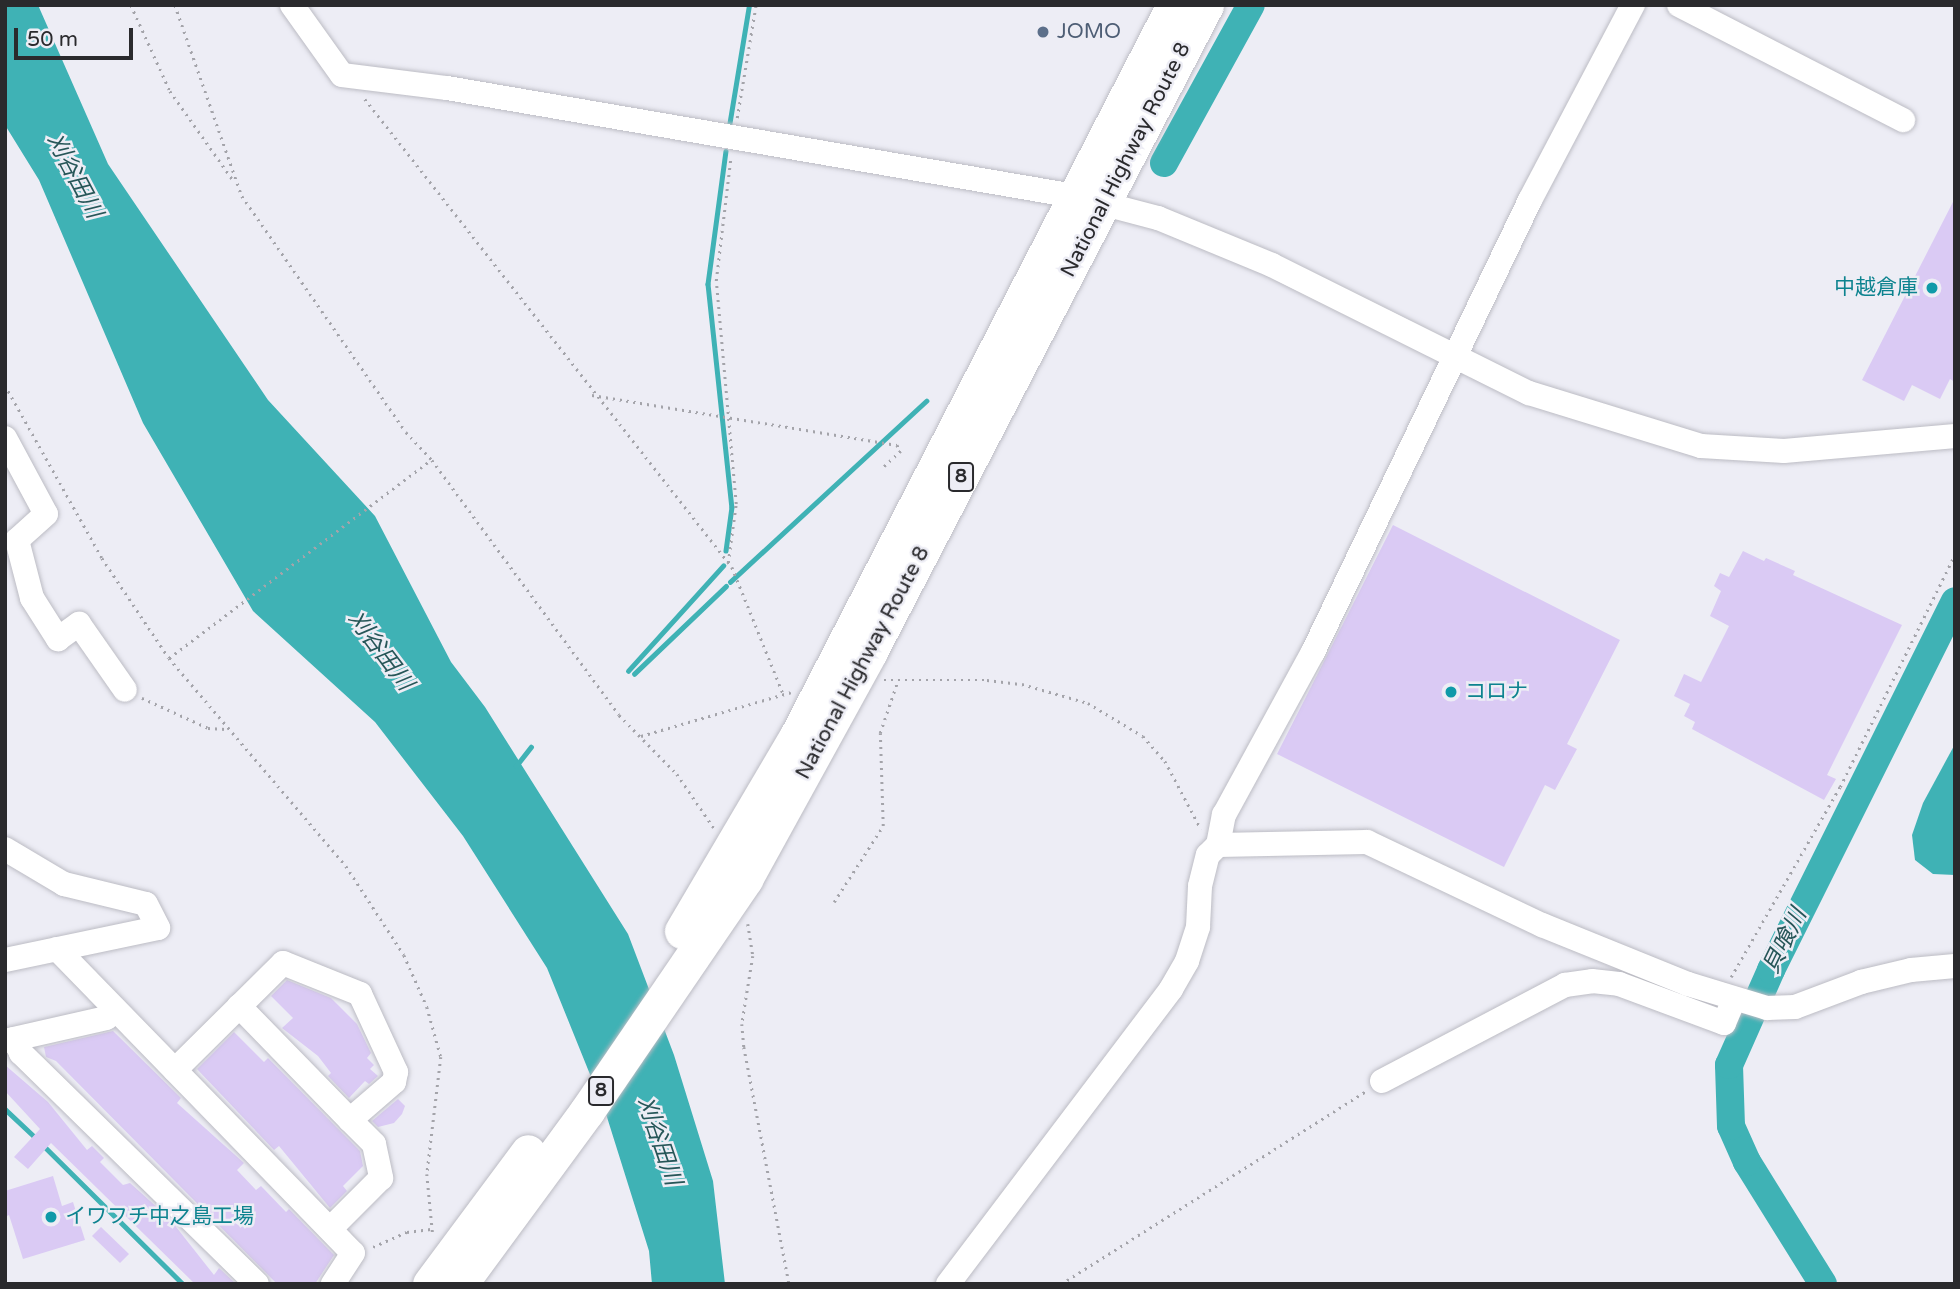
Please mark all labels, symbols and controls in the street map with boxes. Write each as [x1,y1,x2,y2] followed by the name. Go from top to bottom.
[18,14,136,58] scale bar
[1057,19,1121,45] place label: JOMO
[1035,24,1051,40] marker: JOMO
[27,27,78,52] text: 50 m
[1056,38,1196,282] street label: National Highway Route 8
[40,129,108,223] water label: 刈谷田川
[1834,275,1918,301] place label: 中越倉庫
[1924,280,1940,296] marker: 中越倉庫
[947,462,975,492] road number: 8
[791,542,935,784] street label: National Highway Route 8
[341,606,419,696] water label: 刈谷田川
[1465,679,1528,705] place label: コロナ
[1443,684,1459,700] marker: コロナ
[1757,904,1813,978] water label: 貝喰川
[587,1076,615,1106] road number: 8
[631,1093,687,1189] water label: 刈谷田川
[65,1204,254,1230] place label: イワフチ中之島工場
[43,1209,59,1225] marker: イワフチ中之島工場

